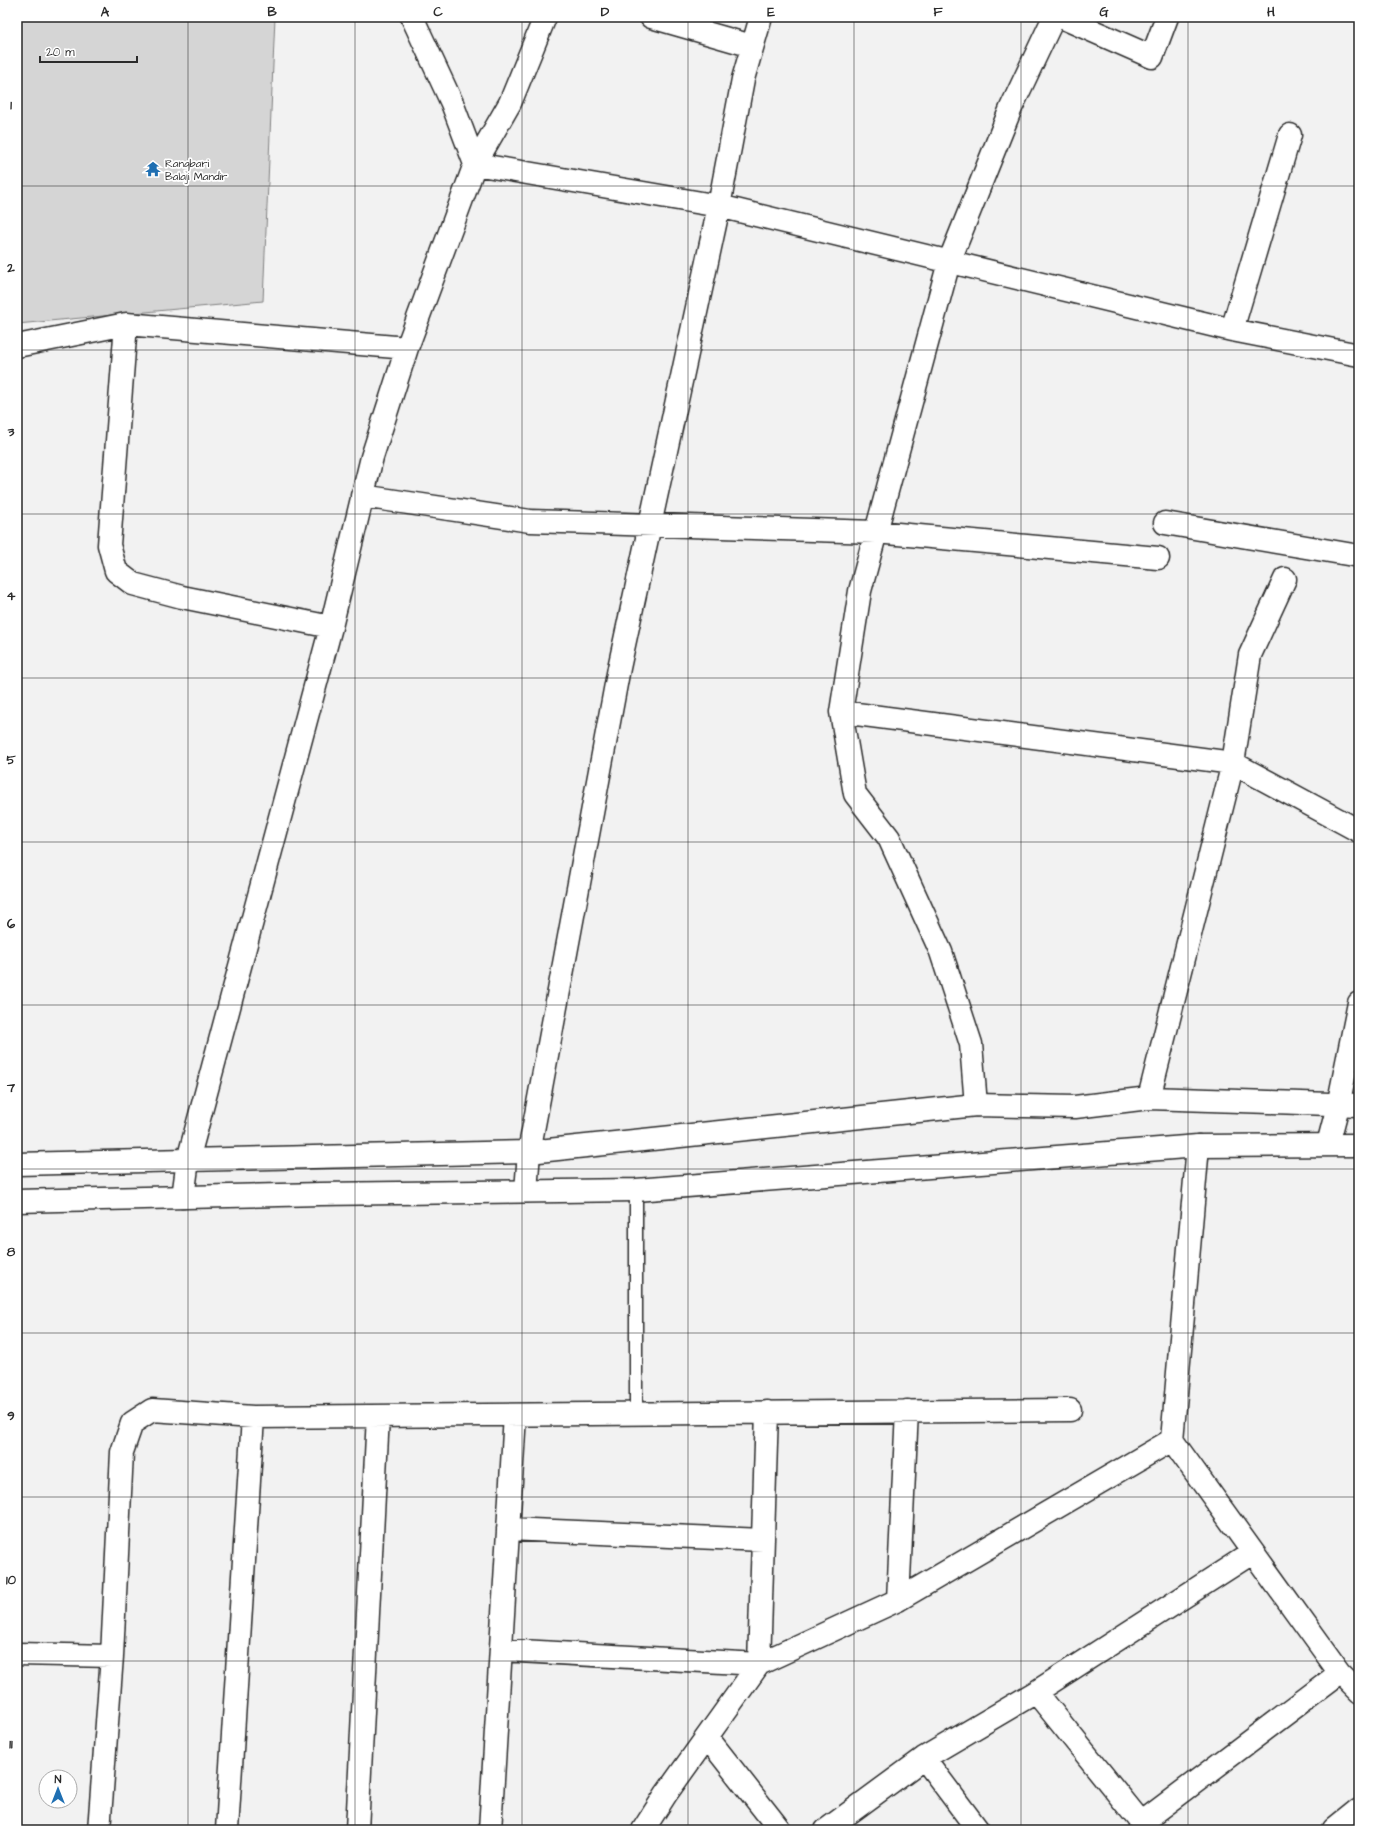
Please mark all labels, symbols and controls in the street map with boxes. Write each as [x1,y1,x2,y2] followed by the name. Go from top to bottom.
[101,3,110,21] text: A
[267,3,277,21] text: B
[433,3,443,21] text: C
[601,3,610,21] text: D
[767,3,775,21] text: E
[933,3,943,21] text: F
[1099,3,1109,21] text: G
[1267,3,1275,21] text: H
[40,38,137,64] scale bar
[46,44,75,61] text: 20 m
[10,96,12,114] text: 1
[165,156,227,184] place label: Rangbari Balaji Mandir
[144,160,162,178] temple icon: Rangbari Balaji Mandir
[6,259,15,277] text: 2
[7,423,15,441] text: 3
[7,587,16,605] text: 4
[6,751,16,769] text: 5
[7,915,16,933] text: 6
[6,1079,16,1097] text: 7
[7,1243,16,1261] text: 8
[7,1407,15,1425] text: 9
[6,1571,17,1589] text: 10
[9,1735,13,1753] text: 11
[38,1769,78,1809] north arrow
[55,1772,62,1787] text: N

